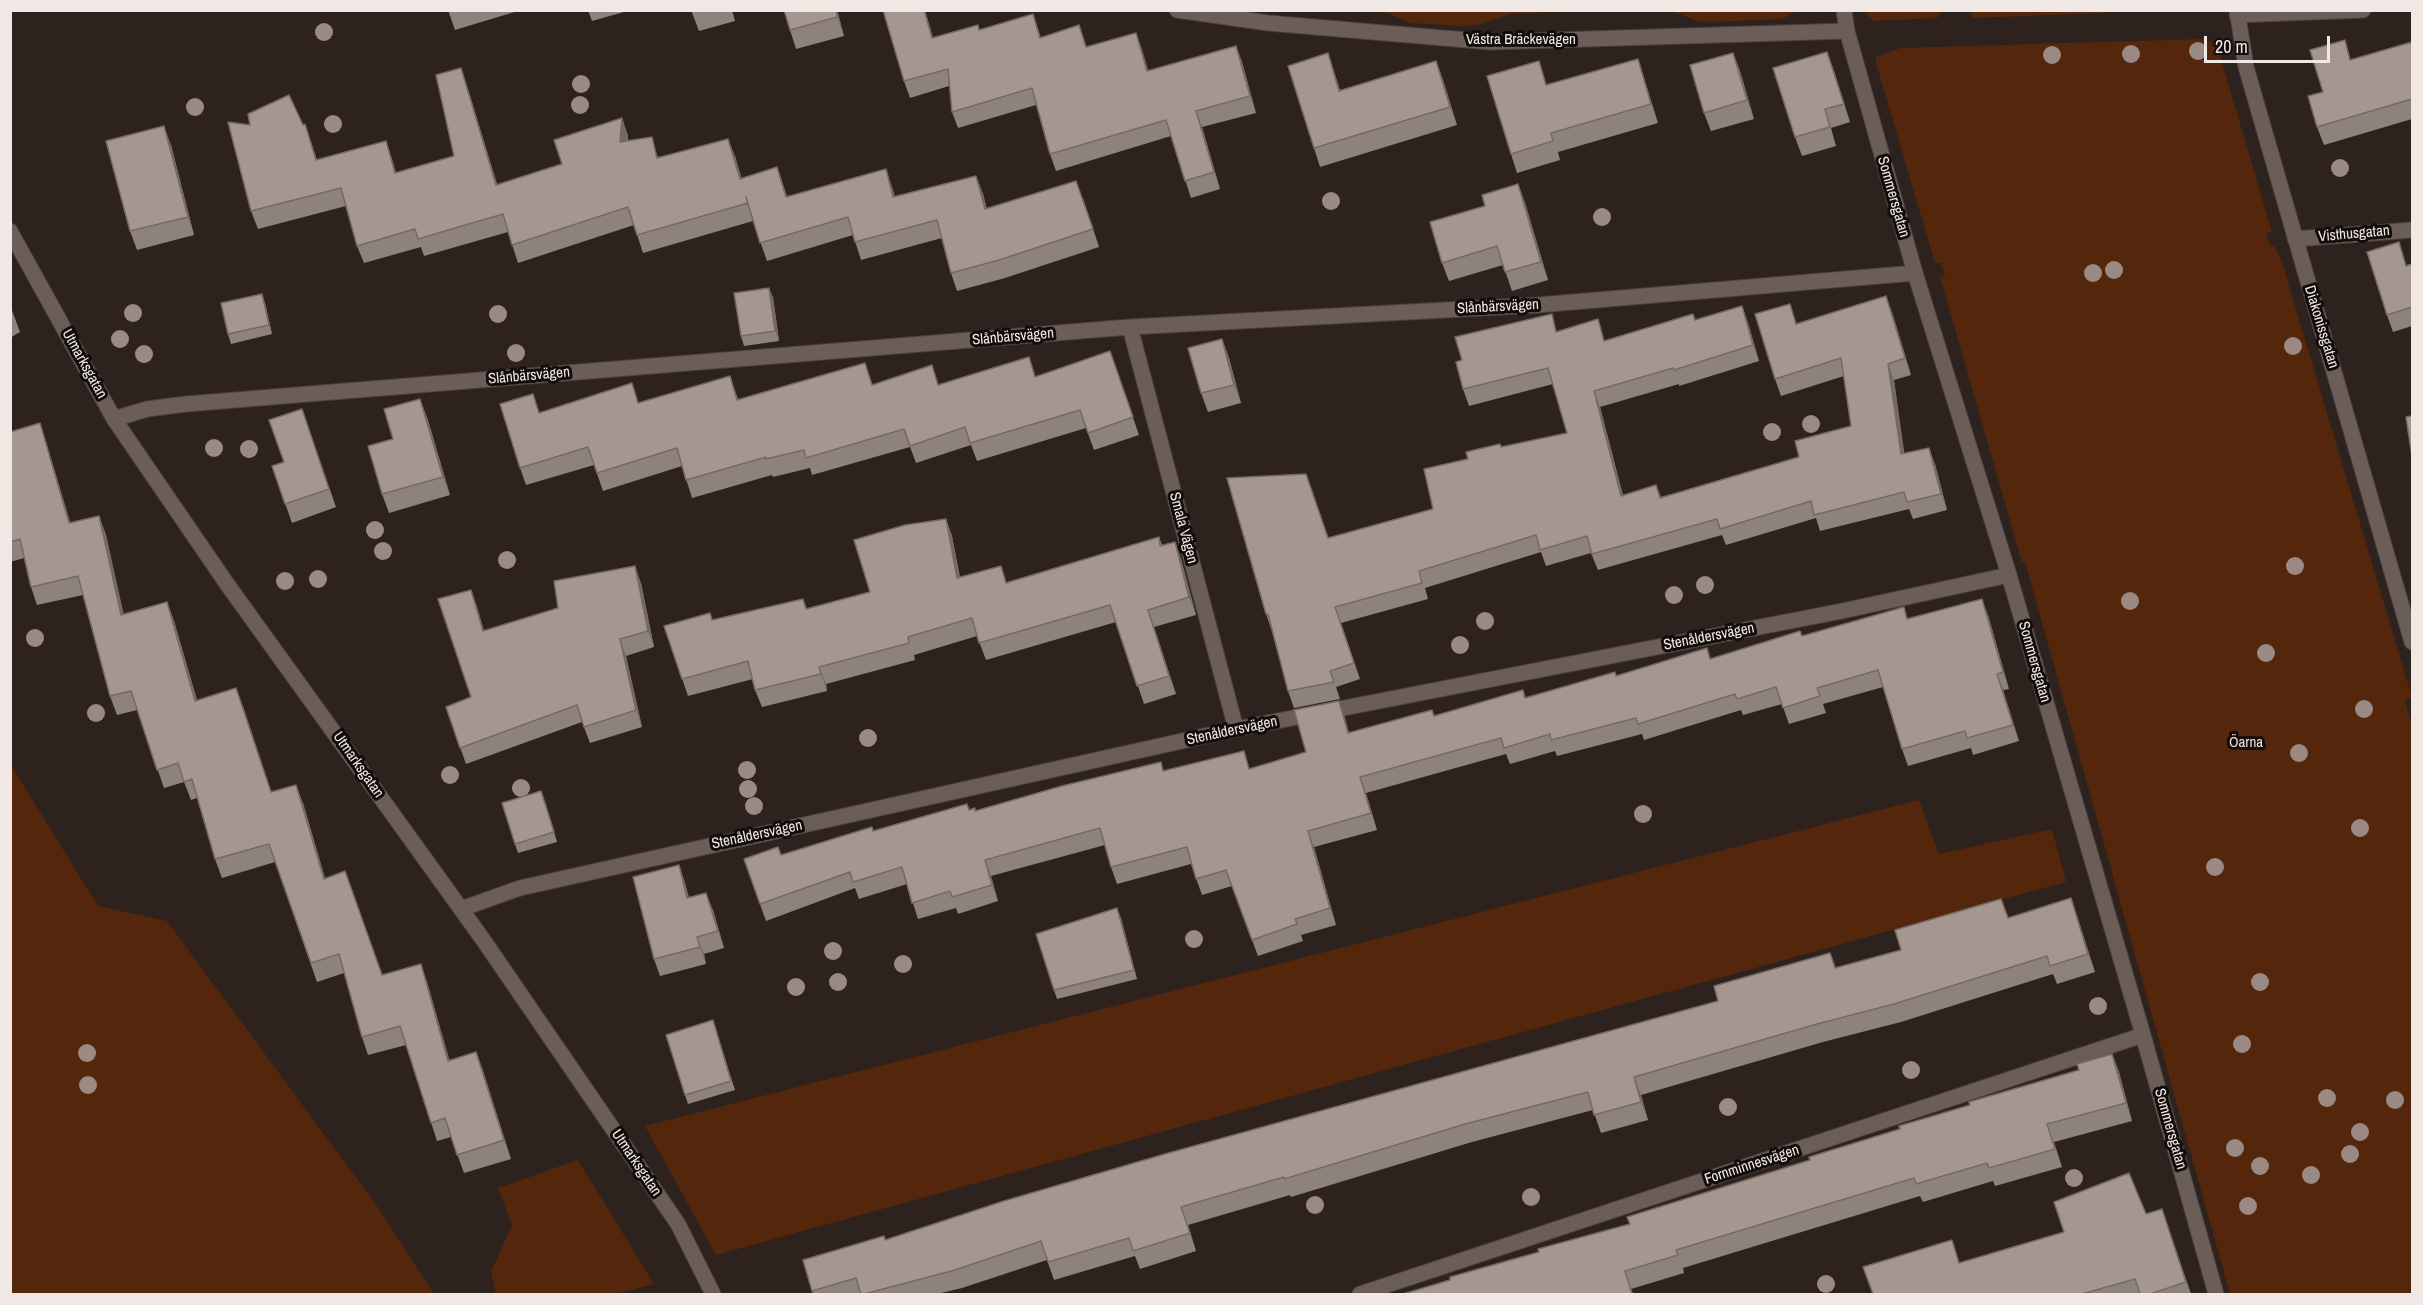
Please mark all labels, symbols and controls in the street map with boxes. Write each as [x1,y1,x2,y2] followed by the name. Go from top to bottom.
[2207,24,2333,62] scale bar
[1466,31,1576,49] street label: Västra Bräckevägen
[2215,34,2248,59] text: 20 m
[1873,154,1913,240] street label: Sommersgatan
[2318,222,2390,246] street label: Visthusgatan
[2300,284,2342,370] street label: Diakonissgatan
[1457,296,1539,318] street label: Slånbärsvägen
[971,324,1055,350] street label: Slånbärsvägen
[58,326,110,402] street label: Utmarksgatan
[487,363,571,389] street label: Slånbärsvägen
[1165,490,1201,566] street label: Smala Vägen
[1662,619,1756,655] street label: Stenåldersvägen
[2014,619,2054,705] street label: Sommersgatan
[1185,713,1279,749] street label: Stenåldersvägen
[329,728,387,802] street label: Utmarksgatan
[2229,734,2263,752] park label: Öarna
[710,817,804,853] street label: Stenåldersvägen
[2150,1086,2190,1172] street label: Sommersgatan
[607,1126,665,1200] street label: Utmarksgatan
[1702,1141,1802,1189] street label: Fornminnesvägen

